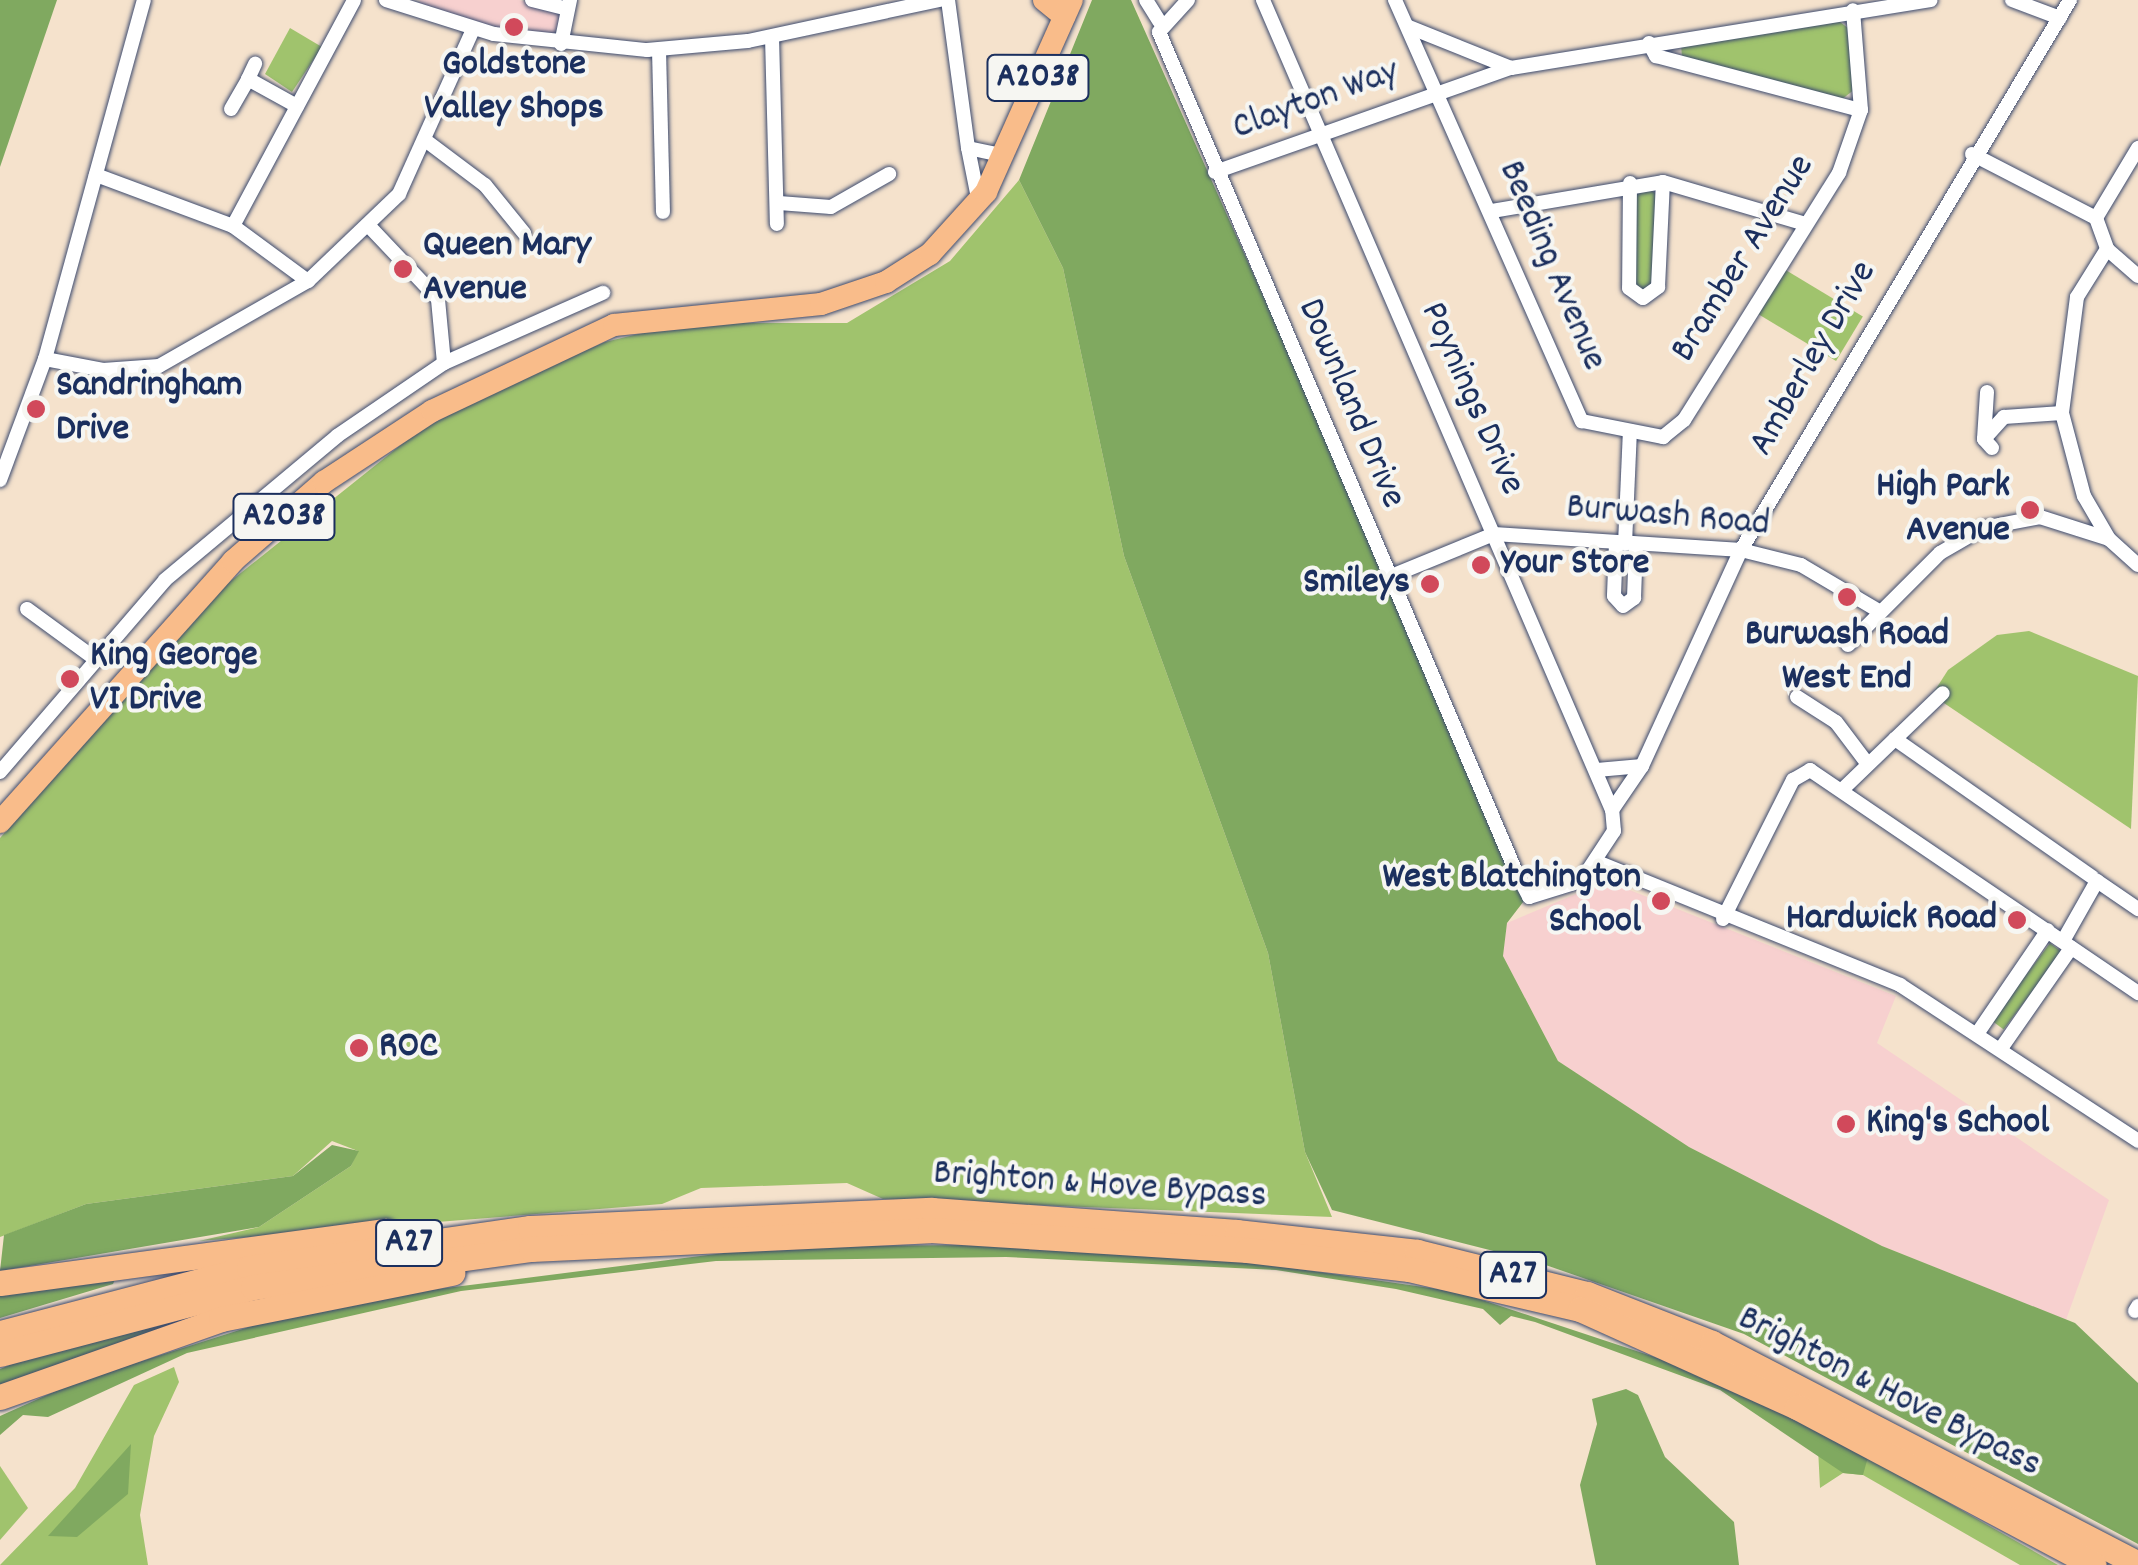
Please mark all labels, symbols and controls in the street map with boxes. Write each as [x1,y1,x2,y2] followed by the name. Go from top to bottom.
[503,16,525,38] marker: Goldstone Valley Shops
[424,43,604,132] place label: Goldstone Valley Shops
[986,48,1090,108] road number: A2038
[1227,50,1405,152] street label: Clayton Way
[1662,147,1826,371] street label: Bramber Avenue
[1486,154,1616,378] street label: Beeding Avenue
[423,224,591,314] place label: Queen Mary Avenue
[1740,254,1888,464] street label: Amberley Drive
[392,258,414,280] marker: Queen Mary Avenue
[1286,293,1414,515] street label: Downland Drive
[1408,296,1534,502] street label: Poynings Drive
[56,364,243,454] place label: Sandringham Drive
[25,398,47,420] marker: Sandringham Drive
[1876,465,2010,554] place label: High Park Avenue
[1564,485,1772,549] street label: Burwash Road
[232,487,336,547] road number: A2038
[2019,499,2041,521] marker: High Park Avenue
[1501,542,1650,588] place label: Your Store
[1470,554,1492,576] marker: Your Store
[1303,561,1410,607] place label: Smileys
[1419,573,1441,595] marker: Smileys
[1836,586,1858,608] marker: Burwash Road West End
[1745,613,1949,702] place label: Burwash Road West End
[90,634,258,724] place label: King George VI Drive
[59,668,81,690] marker: King George VI Drive
[1383,856,1641,946] place label: West Blatchington School
[1650,890,1672,912] marker: West Blatchington School
[1786,897,1997,943] place label: Hardwick Road
[2006,909,2028,931] marker: Hardwick Road
[379,1025,438,1071] place label: ROC
[348,1037,370,1059] marker: ROC
[1866,1101,2049,1147] place label: King's School
[1835,1113,1857,1135] marker: King's School
[932,1152,1268,1220] street label: Brighton & Hove Bypass
[374,1213,444,1273] road number: A27
[1478,1245,1548,1305] road number: A27
[1730,1297,2048,1489] street label: Brighton & Hove Bypass

